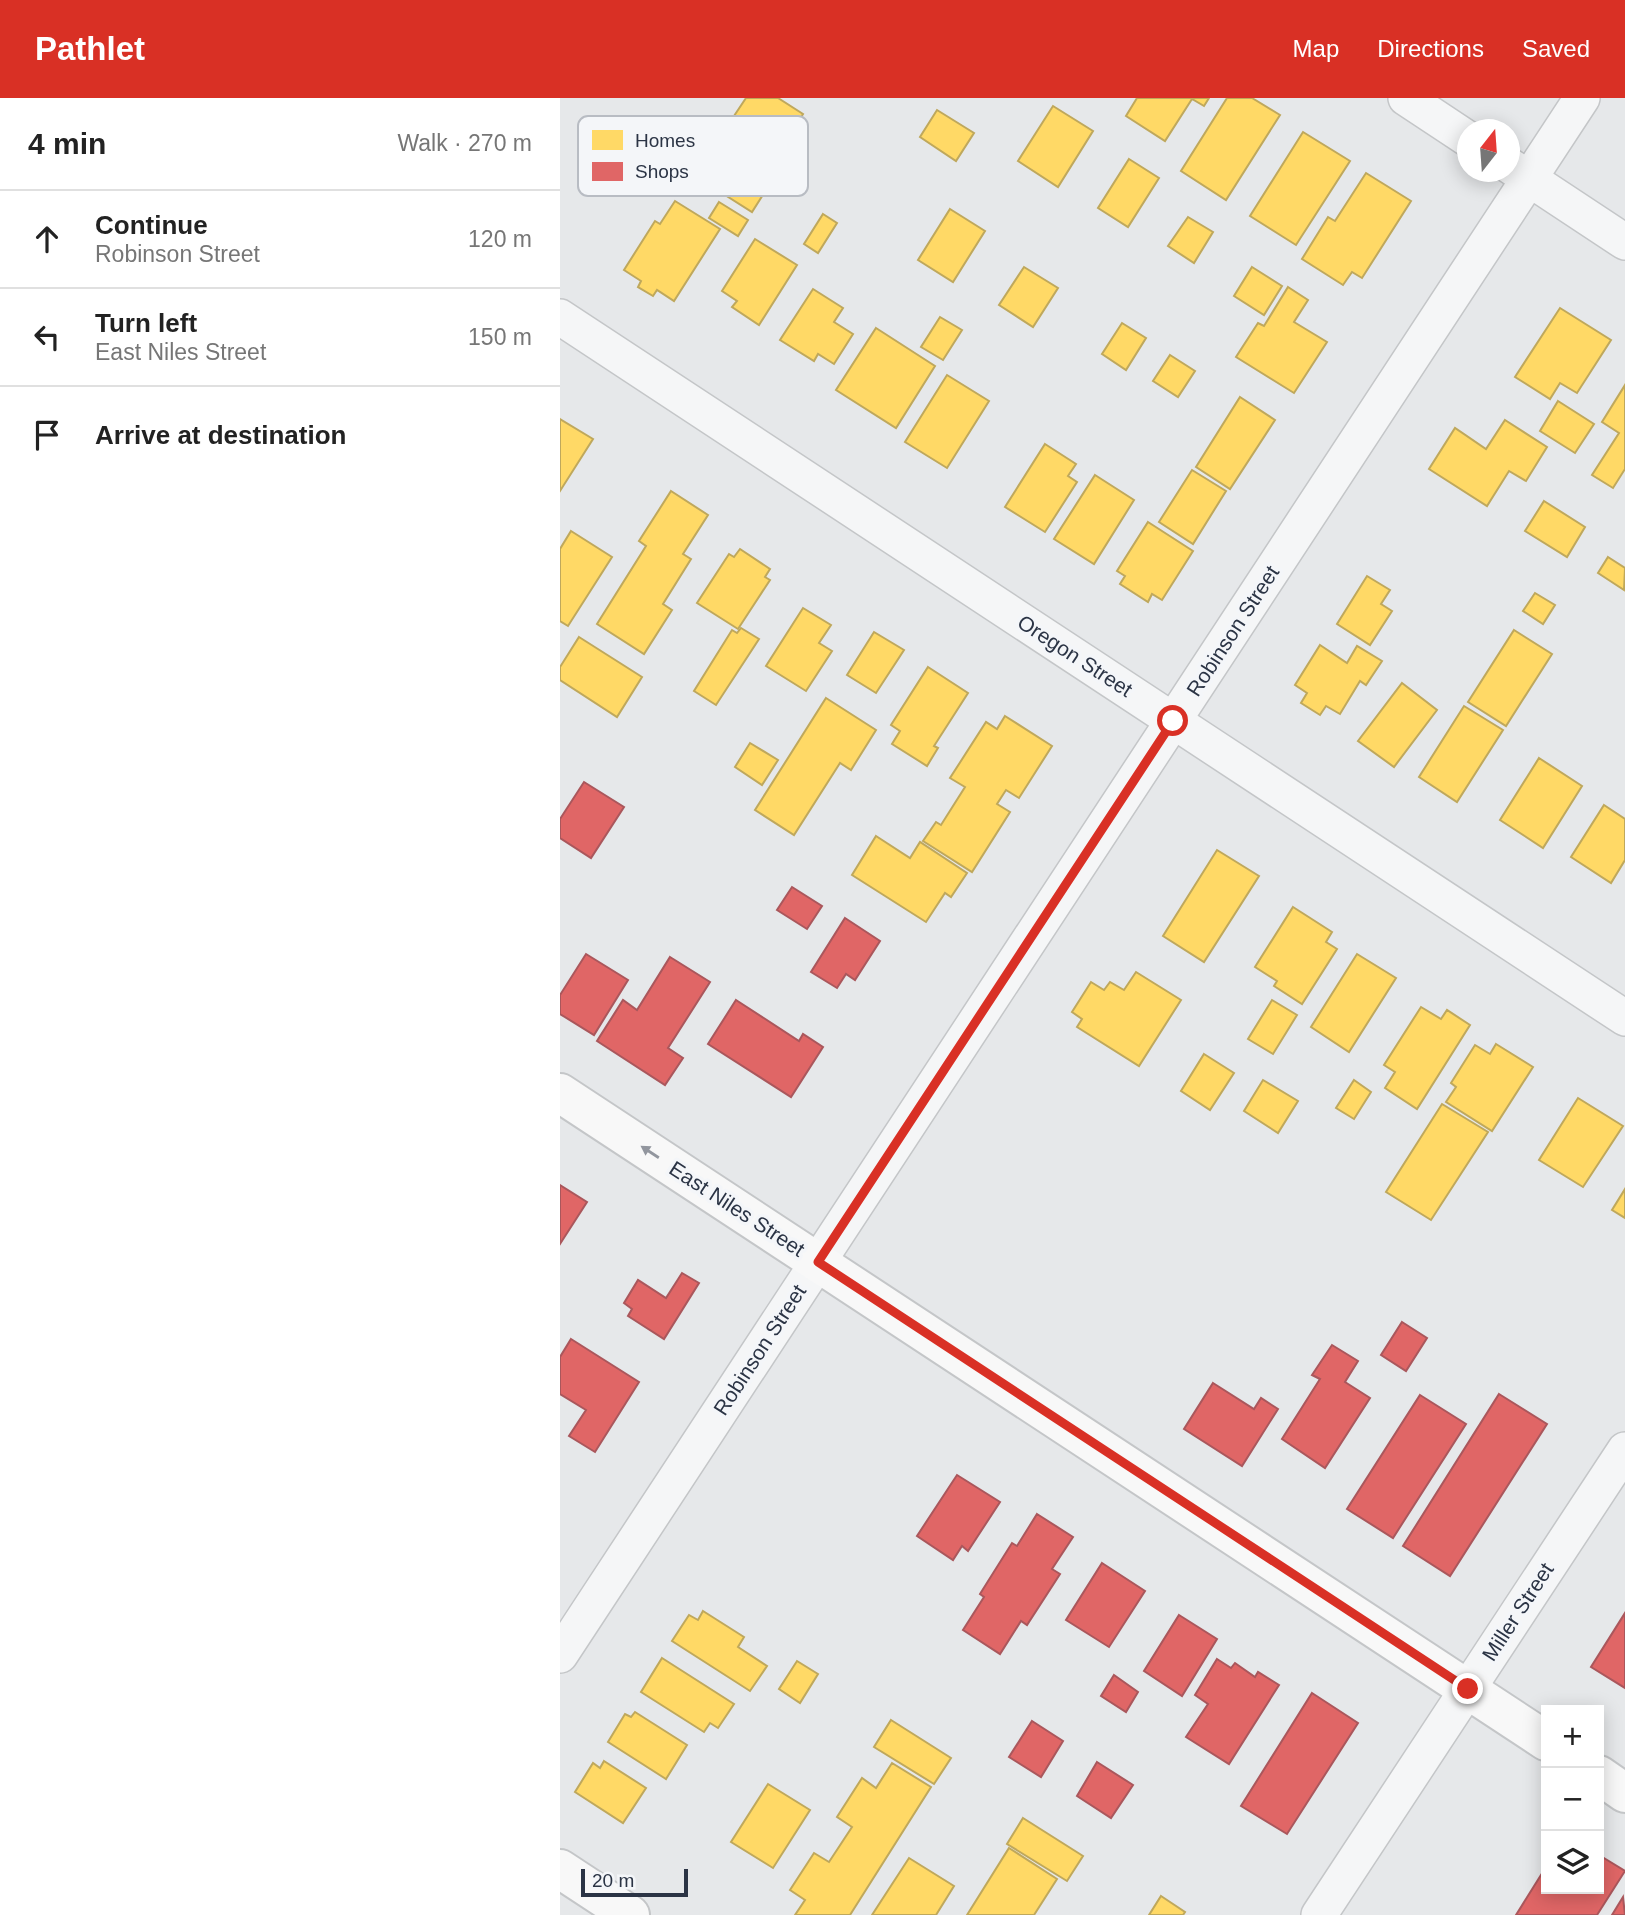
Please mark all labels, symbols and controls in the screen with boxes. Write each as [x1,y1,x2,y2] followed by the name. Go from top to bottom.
[35,30,145,67] text: Pathlet
[1293,35,1339,62] text: Map
[1377,35,1484,62] text: Directions
[1522,35,1590,62] text: Saved
[578,116,808,196] legend
[1457,119,1520,182] north arrow
[28,127,106,160] text: 4 min
[397,130,532,156] text: Walk · 270 m
[635,130,695,151] text: Homes
[635,161,689,182] text: Shops
[95,210,208,240] text: Continue
[28,220,66,258] icon: ahead
[468,226,532,252] text: 120 m
[95,241,260,267] text: Robinson Street
[95,308,197,338] text: Turn left
[28,318,66,356] icon: left
[468,324,532,350] text: 150 m
[95,339,266,365] text: East Niles Street
[28,416,66,454] icon: arrive
[95,420,346,450] text: Arrive at destination
[1182,561,1283,700] street label: Robinson Street
[1014,610,1137,701] street label: Oregon Street
[1157,705,1188,736] route start
[640,1146,659,1159] one-way arrow
[665,1156,809,1261] street label: East Niles Street
[709,1280,810,1419] street label: Robinson Street
[1477,1558,1558,1665] street label: Miller Street
[1452,1673,1483,1704] route end
[1541,1705,1604,1894] map controls
[1541,1705,1604,1768] button: +
[1541,1768,1604,1831] button: −
[1541,1831,1604,1894] button: layers
[581,1866,688,1898] scale bar
[592,1870,634,1891] text: 20 m

